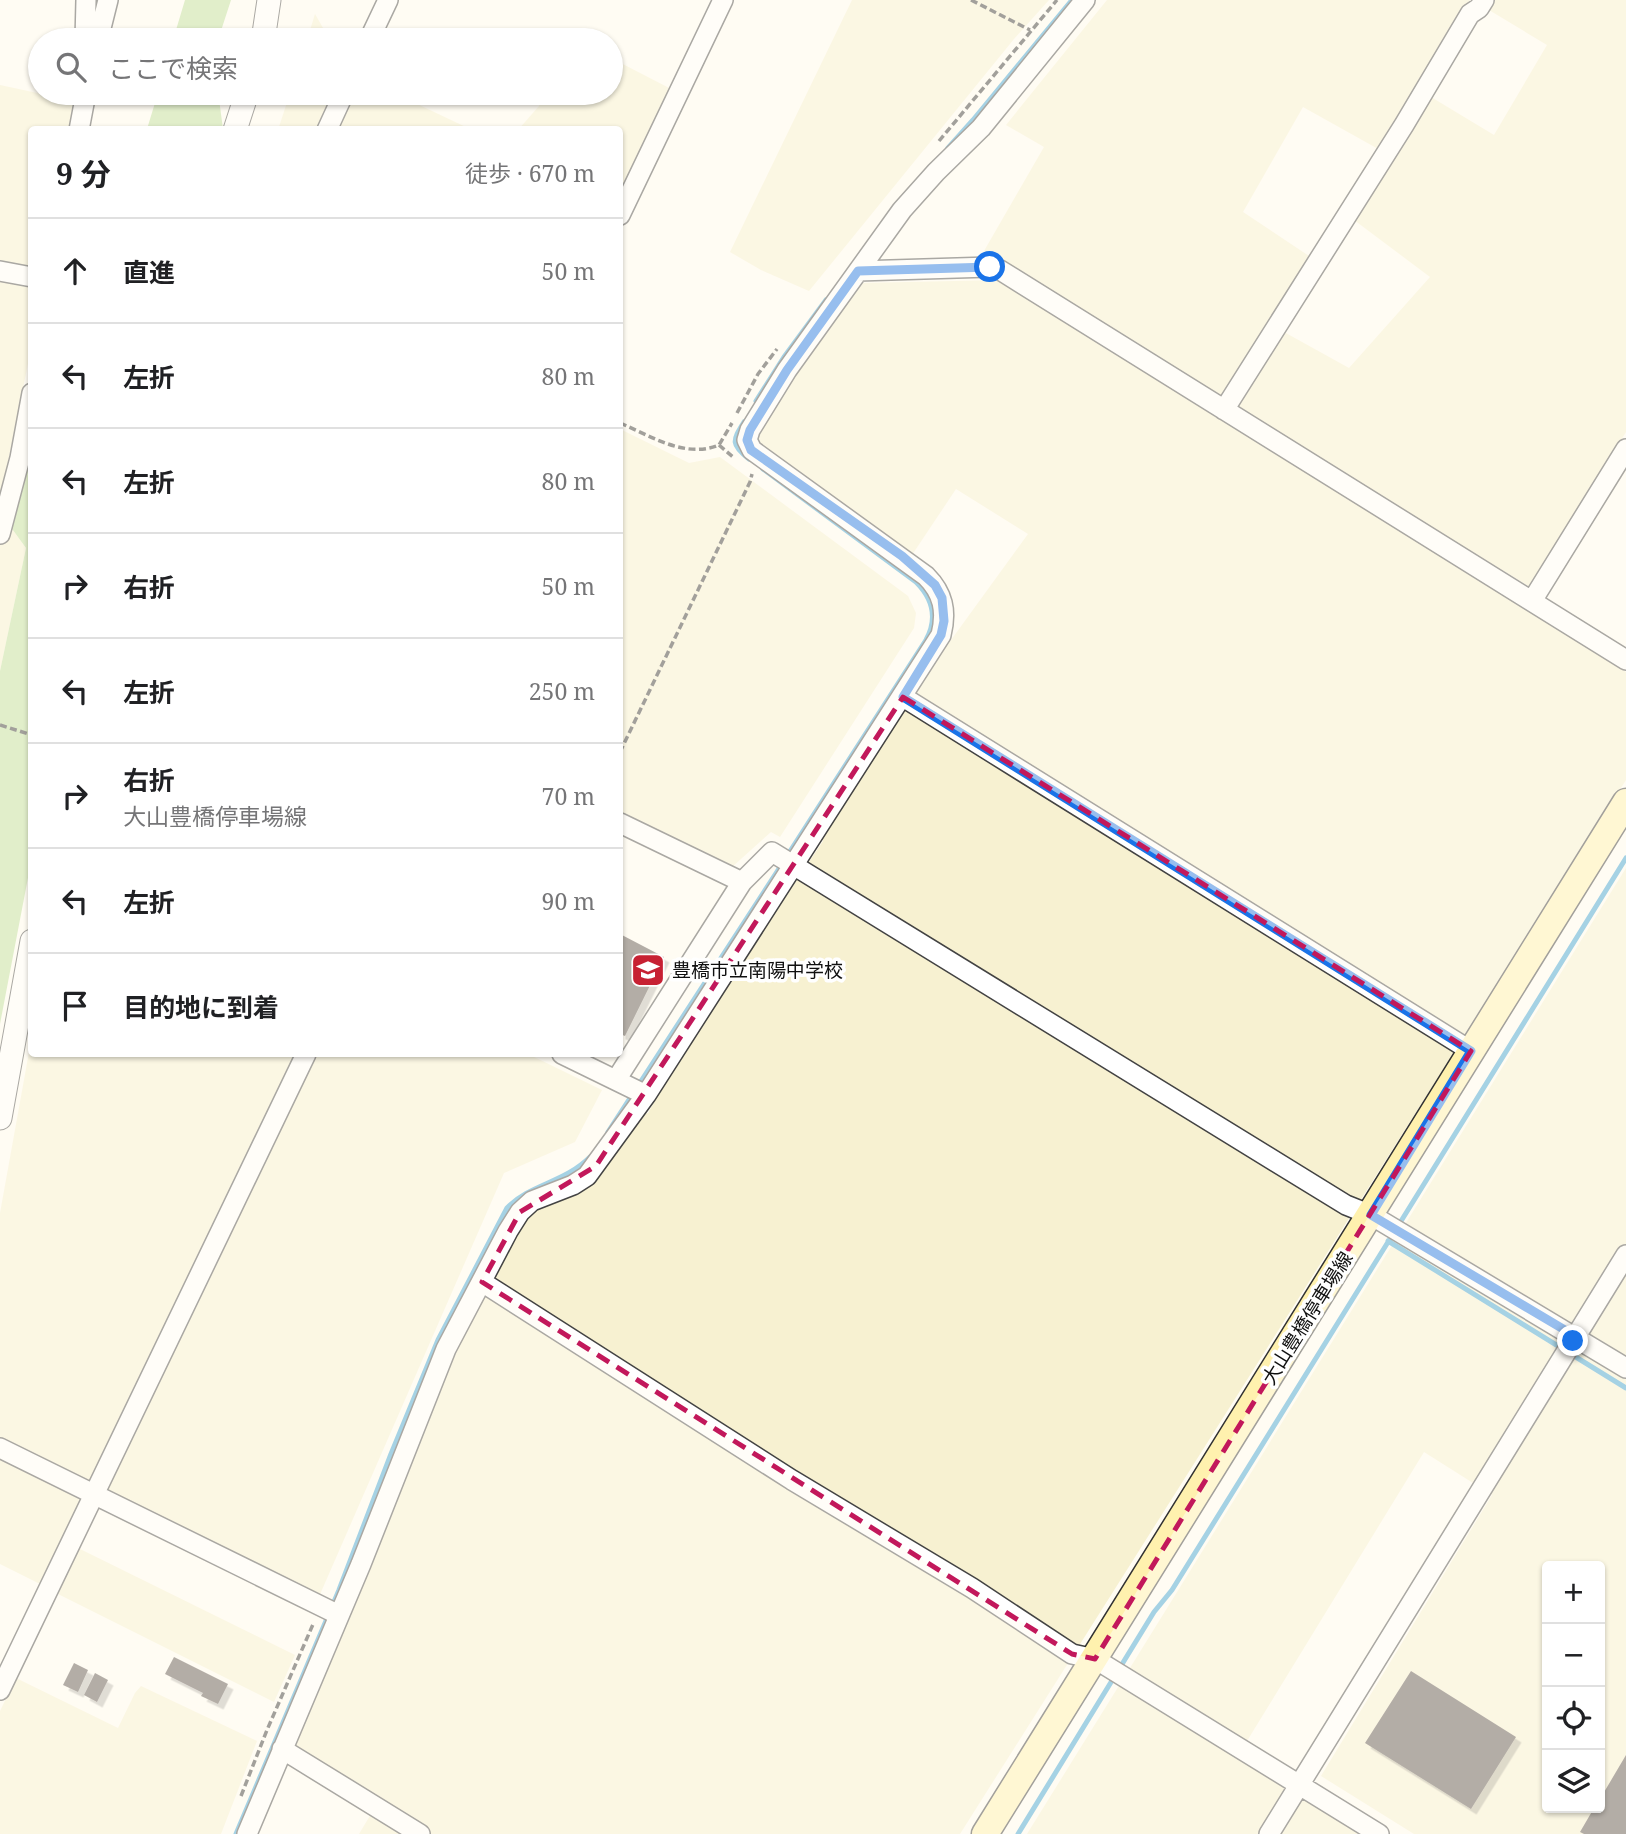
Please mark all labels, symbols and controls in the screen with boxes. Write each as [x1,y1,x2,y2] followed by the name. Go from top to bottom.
[28,28,623,105] search box
[52,48,90,86] icon: search
[108,50,238,86] text: ここで検索
[56,153,111,194] text: 9 分
[465,157,595,189] text: 徒歩 · 670 m
[974,251,1005,282] route start
[56,252,94,290] icon: ahead
[123,254,175,290] text: 直進
[542,255,595,287] text: 50 m
[56,357,94,395] icon: left
[123,359,175,395] text: 左折
[542,360,595,392] text: 80 m
[56,462,94,500] icon: left
[123,464,175,500] text: 左折
[542,465,595,497] text: 80 m
[56,567,94,605] icon: right
[123,569,175,605] text: 右折
[542,570,595,602] text: 50 m
[56,672,94,710] icon: left
[123,674,175,710] text: 左折
[529,675,595,707] text: 250 m
[123,762,175,798] text: 右折
[56,777,94,815] icon: right
[542,780,595,812] text: 70 m
[123,800,307,832] text: 大山豊橋停車場線
[56,882,94,920] icon: left
[123,884,175,920] text: 左折
[542,885,595,917] text: 90 m
[629,951,667,989] school or university icon: 豊橋市立南陽中学校
[672,957,843,983] place label: 豊橋市立南陽中学校
[56,987,94,1025] icon: arrive
[123,989,279,1025] text: 目的地に到着
[1256,1247,1358,1389] street label: 大山豊橋停車場線
[1557,1325,1588,1356] route end
[1542,1561,1605,1813] map controls
[1542,1561,1605,1624] button: +
[1542,1624,1605,1687] button: −
[1542,1687,1605,1750] button: locate
[1542,1750,1605,1813] button: layers

